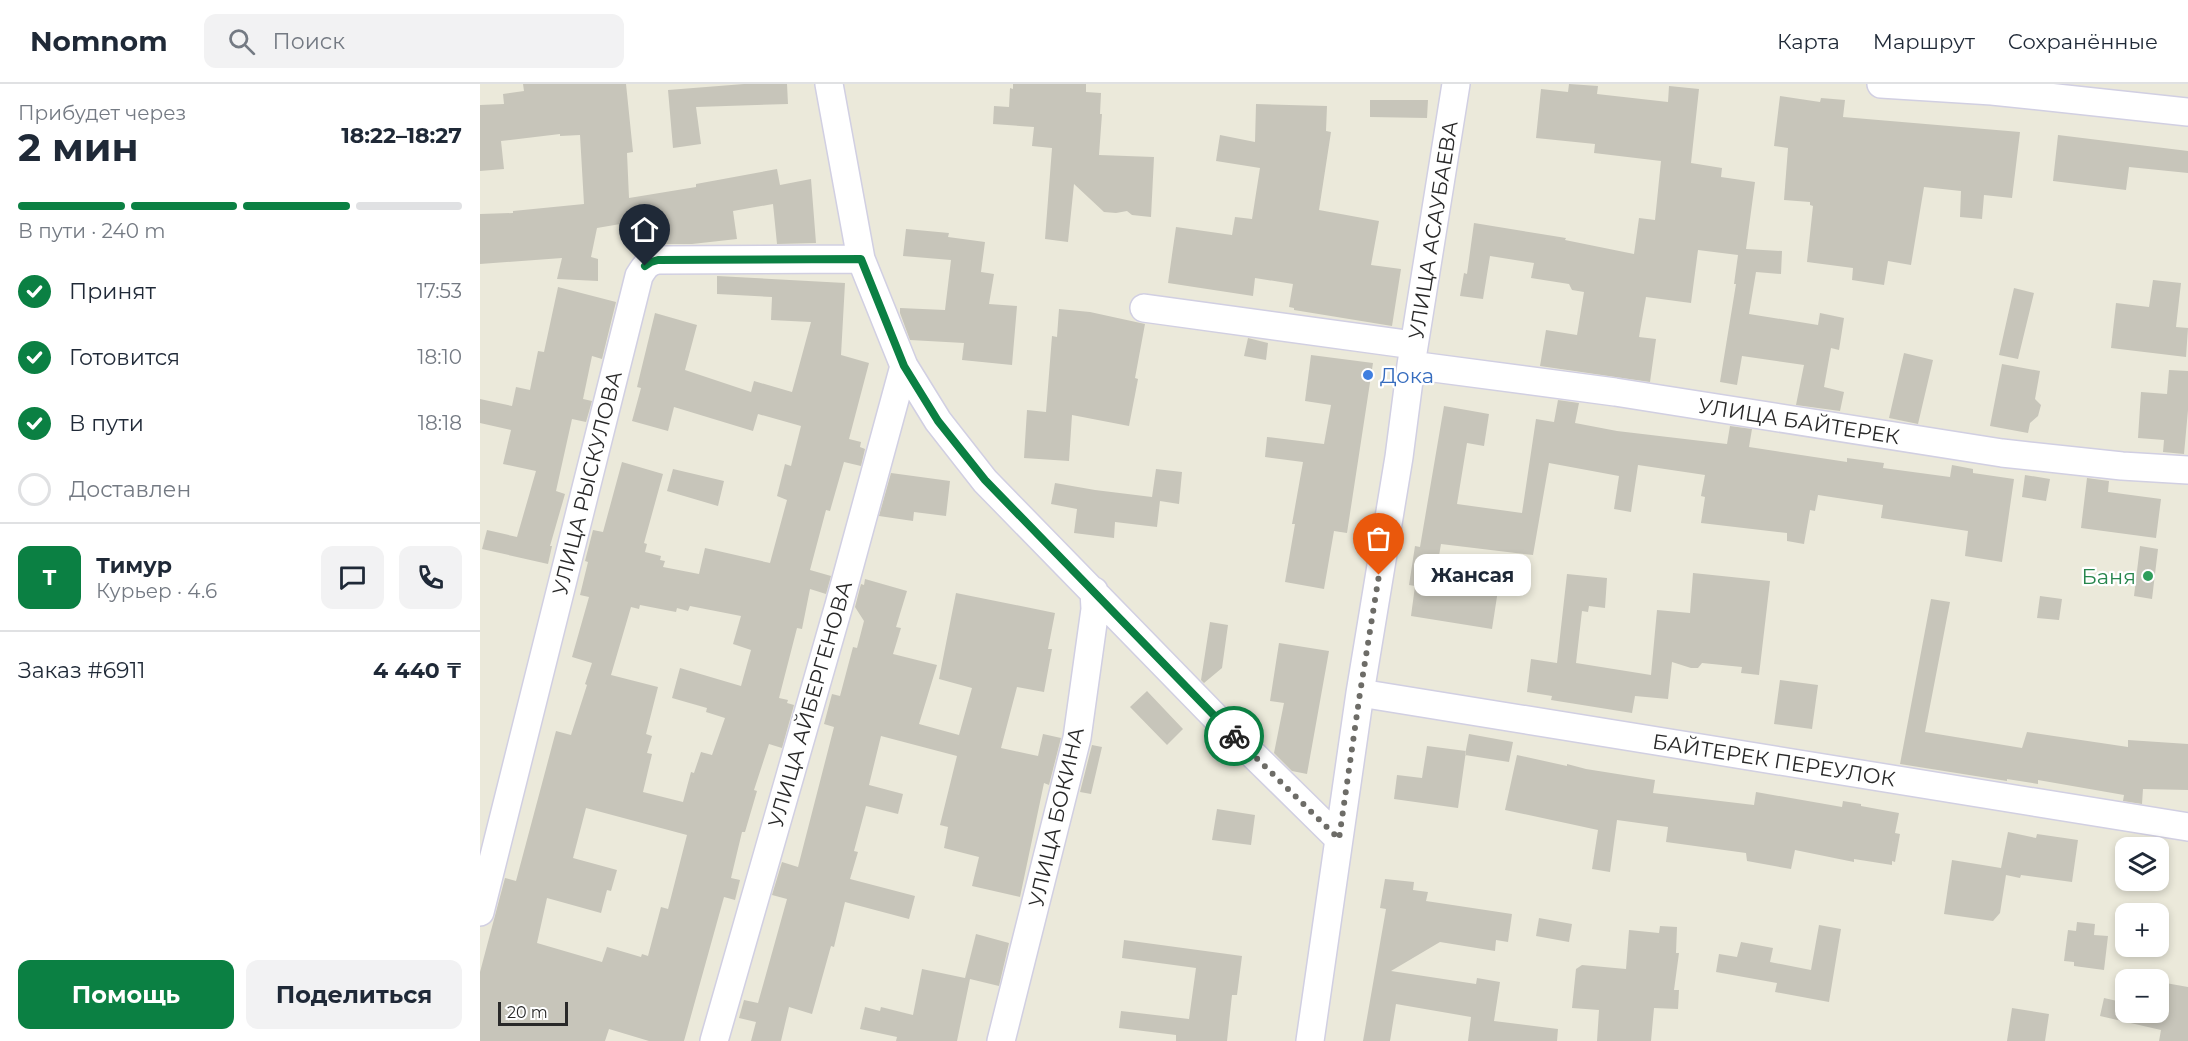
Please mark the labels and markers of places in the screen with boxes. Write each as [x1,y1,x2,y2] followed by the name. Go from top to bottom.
[619,204,670,266] pin
[1380,363,1434,388] place label: Дока
[1361,368,1375,382] marker: Дока
[1353,513,1404,575] pin
[1415,554,1532,596] callout: Жансая
[2082,564,2136,589] place label: Баня
[2141,569,2155,583] marker: Баня

